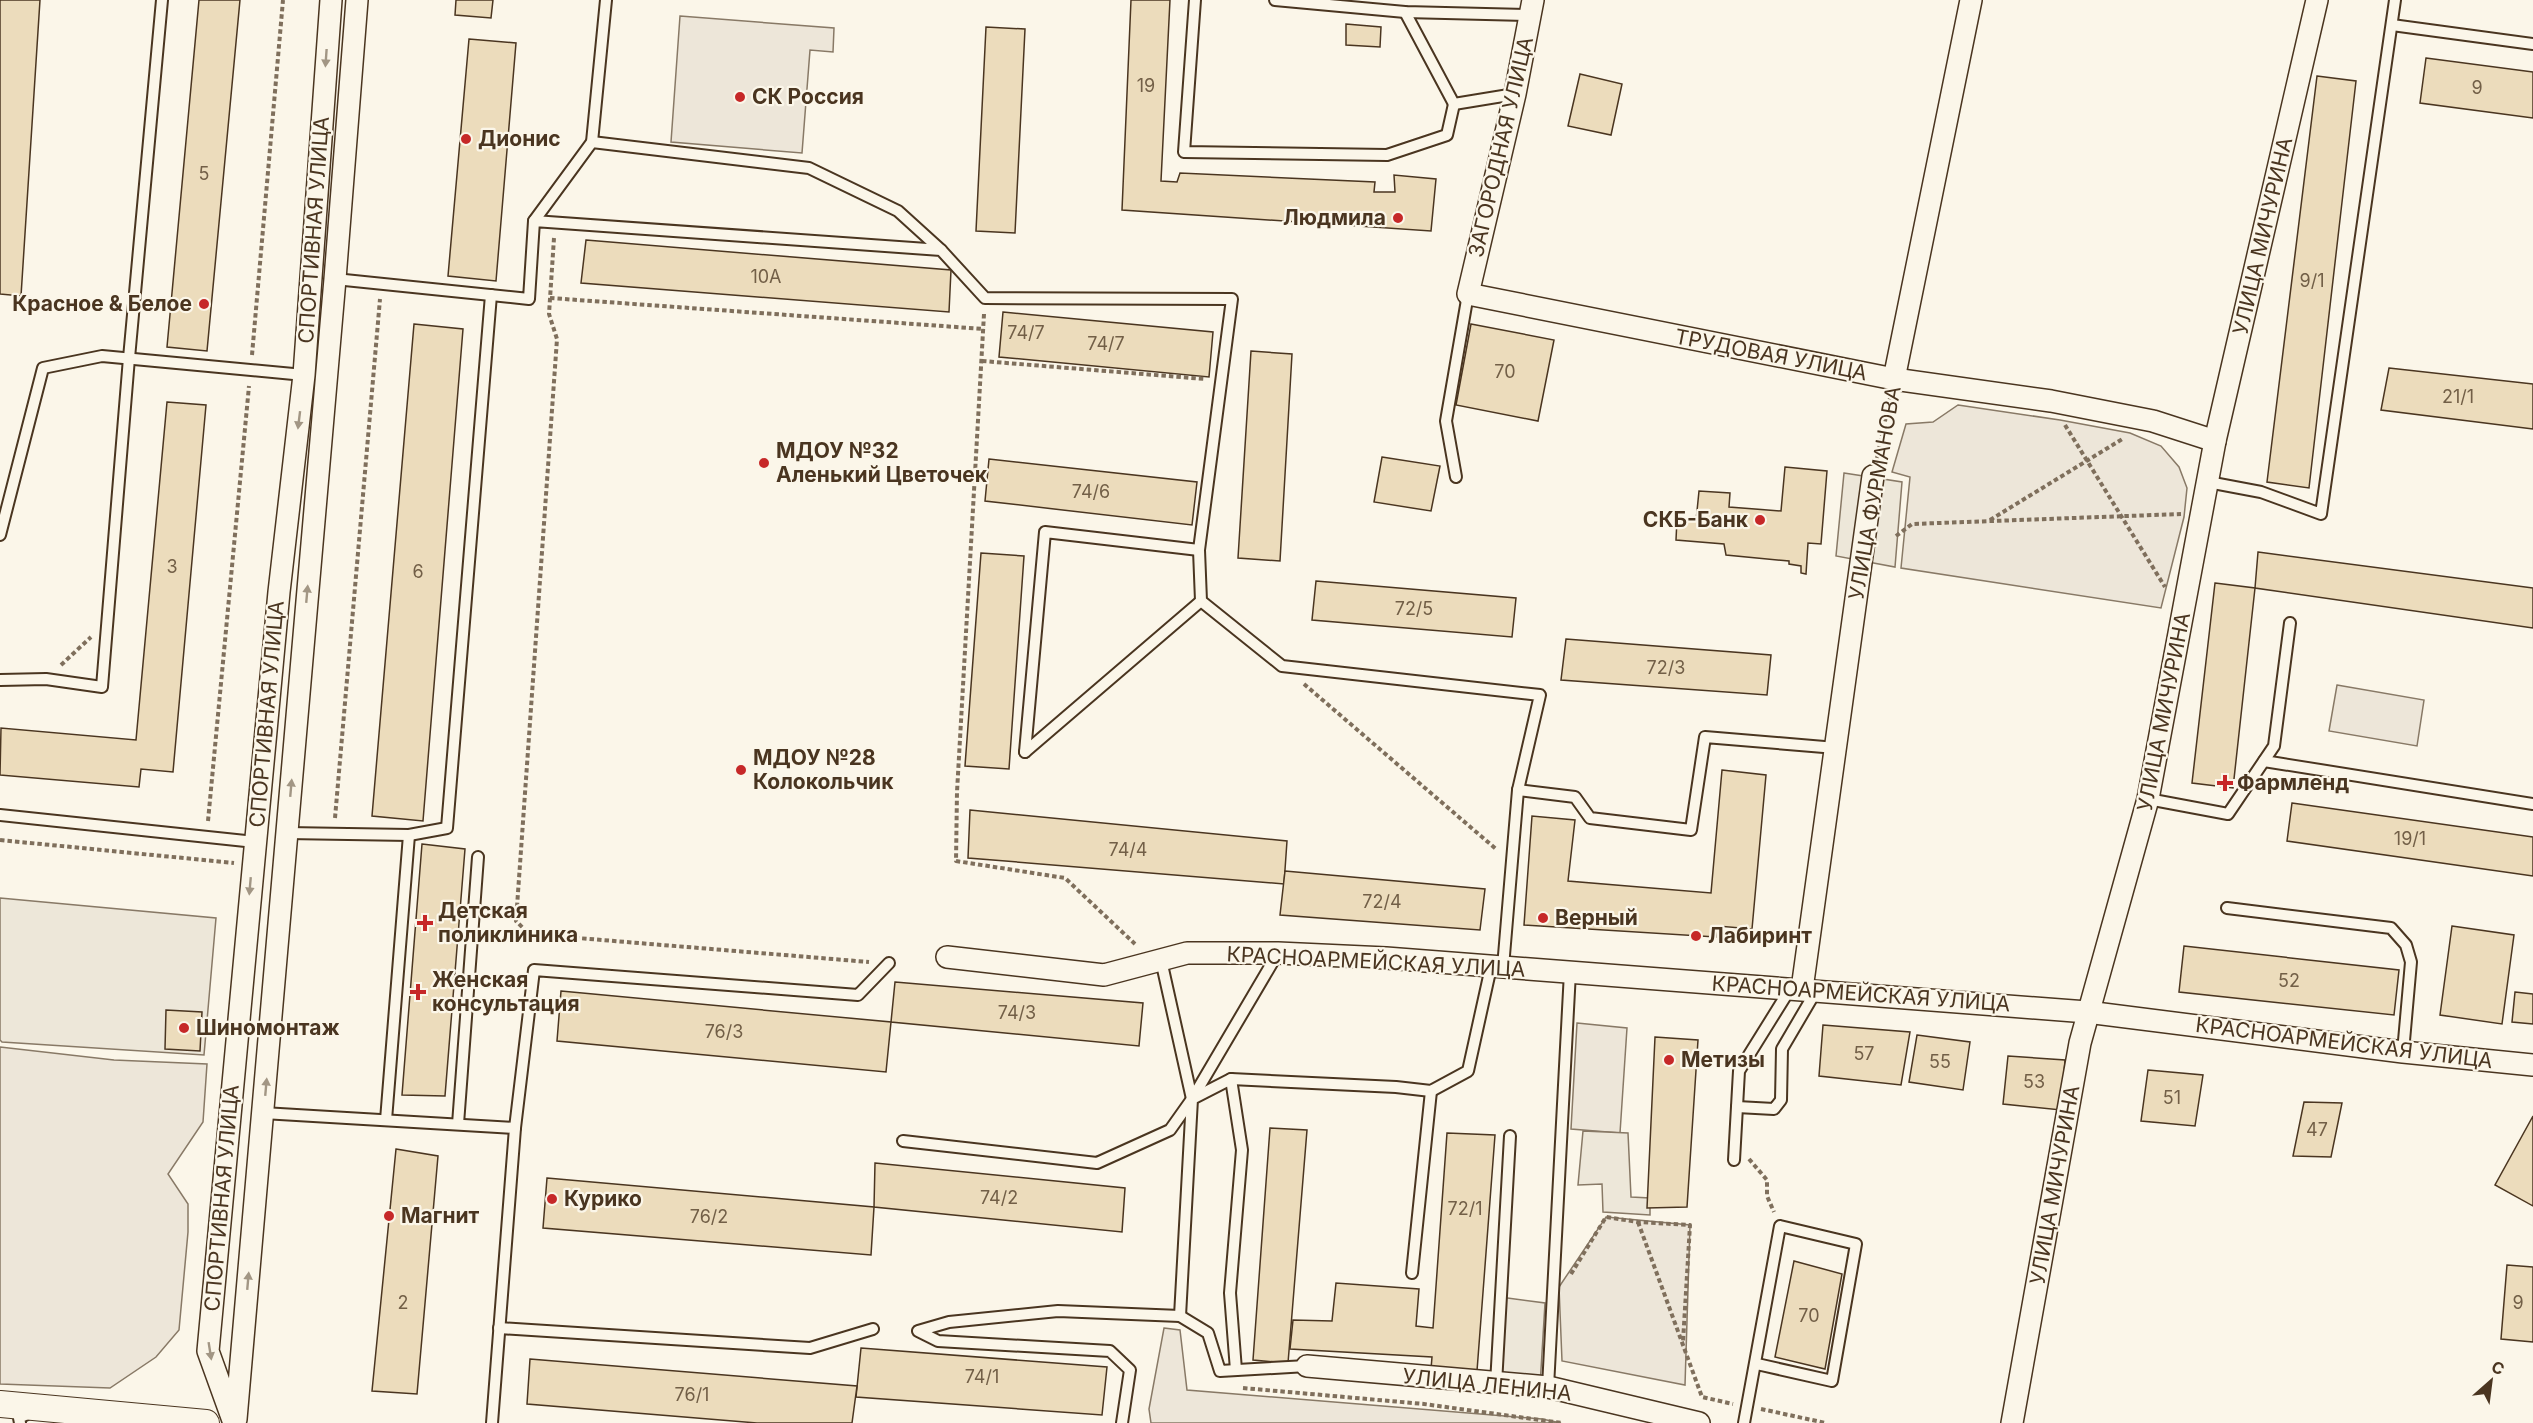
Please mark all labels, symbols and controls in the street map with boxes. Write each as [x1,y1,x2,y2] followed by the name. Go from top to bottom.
[1463,34,1538,260] street label: ЗАГОРОДНАЯ УЛИЦА
[322,49,331,68] one-way arrow
[1137,75,1155,96] house number: 19
[2471,77,2483,98] house number: 9
[752,84,864,109] place label: СК Россия
[733,90,747,104] marker: СК Россия
[293,116,334,344] street label: СПОРТИВНАЯ УЛИЦА
[478,126,561,151] place label: Дионис
[459,132,473,146] marker: Дионис
[2228,135,2297,337] street label: УЛИЦА МИЧУРИНА
[199,163,209,184] house number: 5
[1283,205,1386,230] place label: Людмила
[1391,211,1405,225] marker: Людмила
[750,266,782,287] house number: 10А
[2300,270,2324,291] house number: 9/1
[12,291,192,316] place label: Красное & Белое
[197,297,211,311] marker: Красное & Белое
[1007,322,1045,343] house number: 74/7
[1673,324,1869,385] street label: ТРУДОВАЯ УЛИЦА
[1087,333,1125,354] house number: 74/7
[1494,361,1516,382] house number: 70
[1843,384,1906,602] street label: УЛИЦА ФУРМАНОВА
[2442,386,2474,407] house number: 21/1
[294,411,304,430] one-way arrow
[776,438,988,487] place label: МДОУ №32 Аленький Цветочек
[757,456,771,470] marker: МДОУ №32 Аленький Цветочек
[1072,481,1110,502] house number: 74/6
[1643,507,1749,532] place label: СКБ-Банк
[1753,513,1767,527] marker: СКБ-Банк
[166,556,178,577] house number: 3
[412,561,424,582] house number: 6
[302,584,312,603] one-way arrow
[1395,598,1433,619] house number: 72/5
[244,600,289,828] street label: СПОРТИВНАЯ УЛИЦА
[2132,610,2195,814] street label: УЛИЦА МИЧУРИНА
[1647,657,1685,678] house number: 72/3
[753,745,894,794] place label: МДОУ №28 Колокольчик
[734,763,748,777] marker: МДОУ №28 Колокольчик
[2237,770,2349,795] place label: Фармленд
[2218,776,2232,790] marker: Фармленд
[286,778,295,797] one-way arrow
[2394,828,2426,849] house number: 19/1
[1109,839,1147,860] house number: 74/4
[245,876,255,895] one-way arrow
[1362,891,1402,912] house number: 72/4
[438,898,578,947] place label: Детская поликлиника
[1555,905,1638,930] place label: Верный
[1536,911,1550,925] marker: Верный
[416,914,434,932] marker: Детская поликлиника
[1708,923,1812,948] place label: Лабиринт
[1689,929,1703,943] marker: Лабиринт
[1226,940,1526,982] street label: КРАСНОАРМЕЙСКАЯ УЛИЦА
[432,967,580,1016] place label: Женская консультация
[1711,970,2011,1016] street label: КРАСНОАРМЕЙСКАЯ УЛИЦА
[2278,970,2300,991] house number: 52
[409,983,427,1001] marker: Женская консультация
[998,1002,1036,1023] house number: 74/3
[2194,1011,2494,1073] street label: КРАСНОАРМЕЙСКАЯ УЛИЦА
[196,1015,340,1040] place label: Шиномонтаж
[177,1021,191,1035] marker: Шиномонтаж
[705,1021,743,1042] house number: 76/3
[1853,1043,1875,1064] house number: 57
[1681,1047,1765,1072] place label: Метизы
[1929,1051,1951,1072] house number: 55
[1662,1053,1676,1067] marker: Метизы
[2023,1071,2045,1092] house number: 53
[261,1077,271,1096] one-way arrow
[2025,1083,2084,1287] street label: УЛИЦА МИЧУРИНА
[199,1084,244,1312] street label: СПОРТИВНАЯ УЛИЦА
[2163,1087,2181,1108] house number: 51
[2306,1119,2328,1140] house number: 47
[564,1186,642,1211] place label: Курико
[980,1187,1018,1208] house number: 74/2
[545,1192,559,1206] marker: Курико
[1448,1198,1482,1219] house number: 72/1
[401,1203,480,1228] place label: Магнит
[690,1206,728,1227] house number: 76/2
[382,1209,396,1223] marker: Магнит
[243,1272,253,1291] one-way arrow
[398,1292,408,1313] house number: 2
[2512,1292,2524,1313] house number: 9
[1798,1305,1820,1326] house number: 70
[206,1342,215,1361] one-way arrow
[2461,1351,2521,1411] north arrow
[2488,1356,2508,1379] text: С
[1401,1363,1573,1406] street label: УЛИЦА ЛЕНИНА
[965,1366,999,1387] house number: 74/1
[675,1384,709,1405] house number: 76/1

